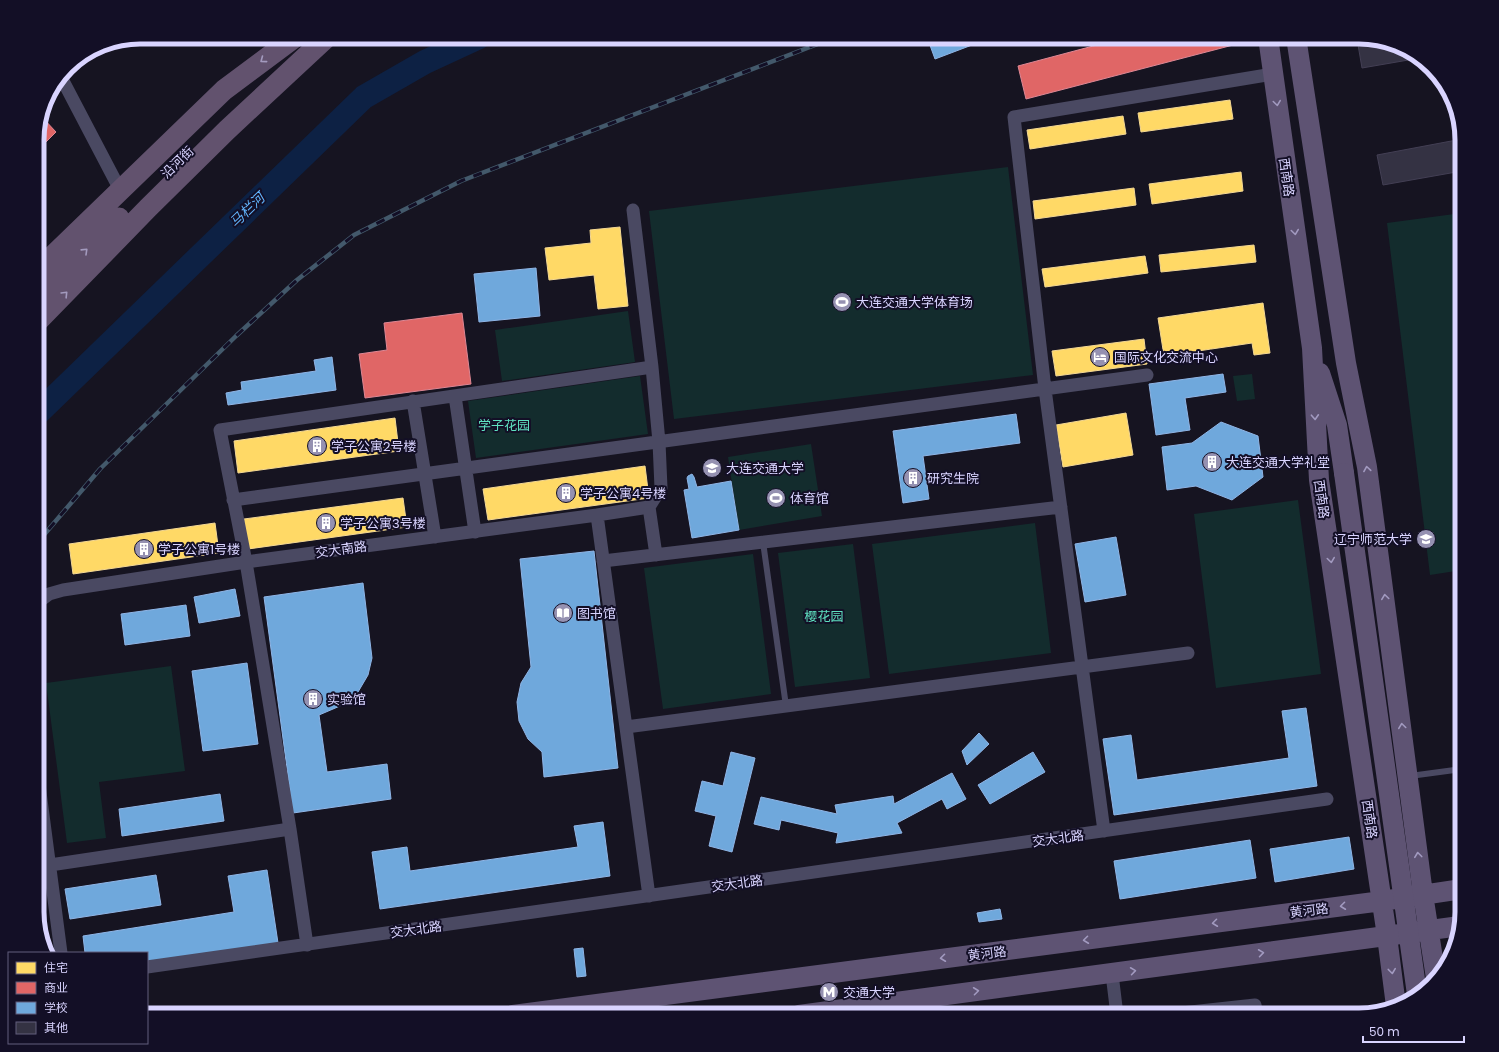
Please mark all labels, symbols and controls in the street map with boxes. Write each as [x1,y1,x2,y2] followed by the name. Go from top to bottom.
[261,56,268,63] one-way arrow
[1272,100,1281,106] one-way arrow
[157,142,198,183] street label: 沿河街
[1274,156,1299,198] street label: 西南路
[225,186,271,232] water label: 马栏河
[1290,229,1299,235] one-way arrow
[80,248,88,255] one-way arrow
[60,291,68,299] one-way arrow
[831,291,853,313] sports icon: 大连交通大学体育场
[856,293,973,312] place label: 大连交通大学体育场
[1089,346,1111,368] hotel icon: 国际文化交流中心
[1114,348,1218,367] place label: 国际文化交流中心
[1311,414,1320,420] one-way arrow
[478,416,530,435] park label: 学子花园
[306,435,328,457] building icon: 学子公寓2号楼
[331,437,416,456] place label: 学子公寓2号楼
[1201,451,1223,473] building icon: 大连交通大学礼堂
[1226,453,1330,472] place label: 大连交通大学礼堂
[701,457,723,479] school or university icon: 大连交通大学
[726,459,804,478] place label: 大连交通大学
[1363,466,1372,472] one-way arrow
[902,467,924,489] building icon: 研究生院
[927,469,979,488] place label: 研究生院
[1309,478,1334,520] street label: 西南路
[555,482,577,504] building icon: 学子公寓4号楼
[580,484,666,503] place label: 学子公寓4号楼
[765,487,787,509] sports icon: 体育馆
[790,489,829,508] place label: 体育馆
[315,512,337,534] building icon: 学子公寓3号楼
[340,514,426,533] place label: 学子公寓3号楼
[1415,528,1437,550] school or university icon: 辽宁师范大学
[1334,530,1412,549] place label: 辽宁师范大学
[314,536,368,563] street label: 交大南路
[133,538,155,560] building icon: 学子公寓1号楼
[158,540,240,559] place label: 学子公寓1号楼
[1326,557,1335,563] one-way arrow
[1380,594,1389,601] one-way arrow
[552,602,574,624] library icon: 图书馆
[577,604,616,623] place label: 图书馆
[804,607,844,626] park label: 樱花园
[302,688,324,710] building icon: 实验馆
[327,690,366,709] place label: 实验馆
[1398,723,1407,729] one-way arrow
[1357,798,1382,840] street label: 西南路
[1031,825,1085,852] street label: 交大北路
[1414,852,1423,858] one-way arrow
[710,870,764,897] street label: 交大北路
[1289,899,1330,922] street label: 黄河路
[1340,901,1346,910] one-way arrow
[389,916,443,943] street label: 交大北路
[1211,918,1218,927] one-way arrow
[1083,935,1089,944] one-way arrow
[967,942,1008,965] street label: 黄河路
[1258,949,1265,958] one-way arrow
[8,952,148,1044] legend
[940,953,946,962] one-way arrow
[44,959,68,976] text: 住宅
[1130,967,1136,976] one-way arrow
[1387,968,1396,974] one-way arrow
[44,979,68,996] text: 商业
[818,981,840,1003] metro station icon: 交通大学
[843,983,895,1002] place label: 交通大学
[973,987,979,996] one-way arrow
[44,999,68,1016] text: 学校
[1363,1018,1464,1044] scale bar
[44,1019,68,1036] text: 其他
[1369,1023,1400,1040] text: 50 m

